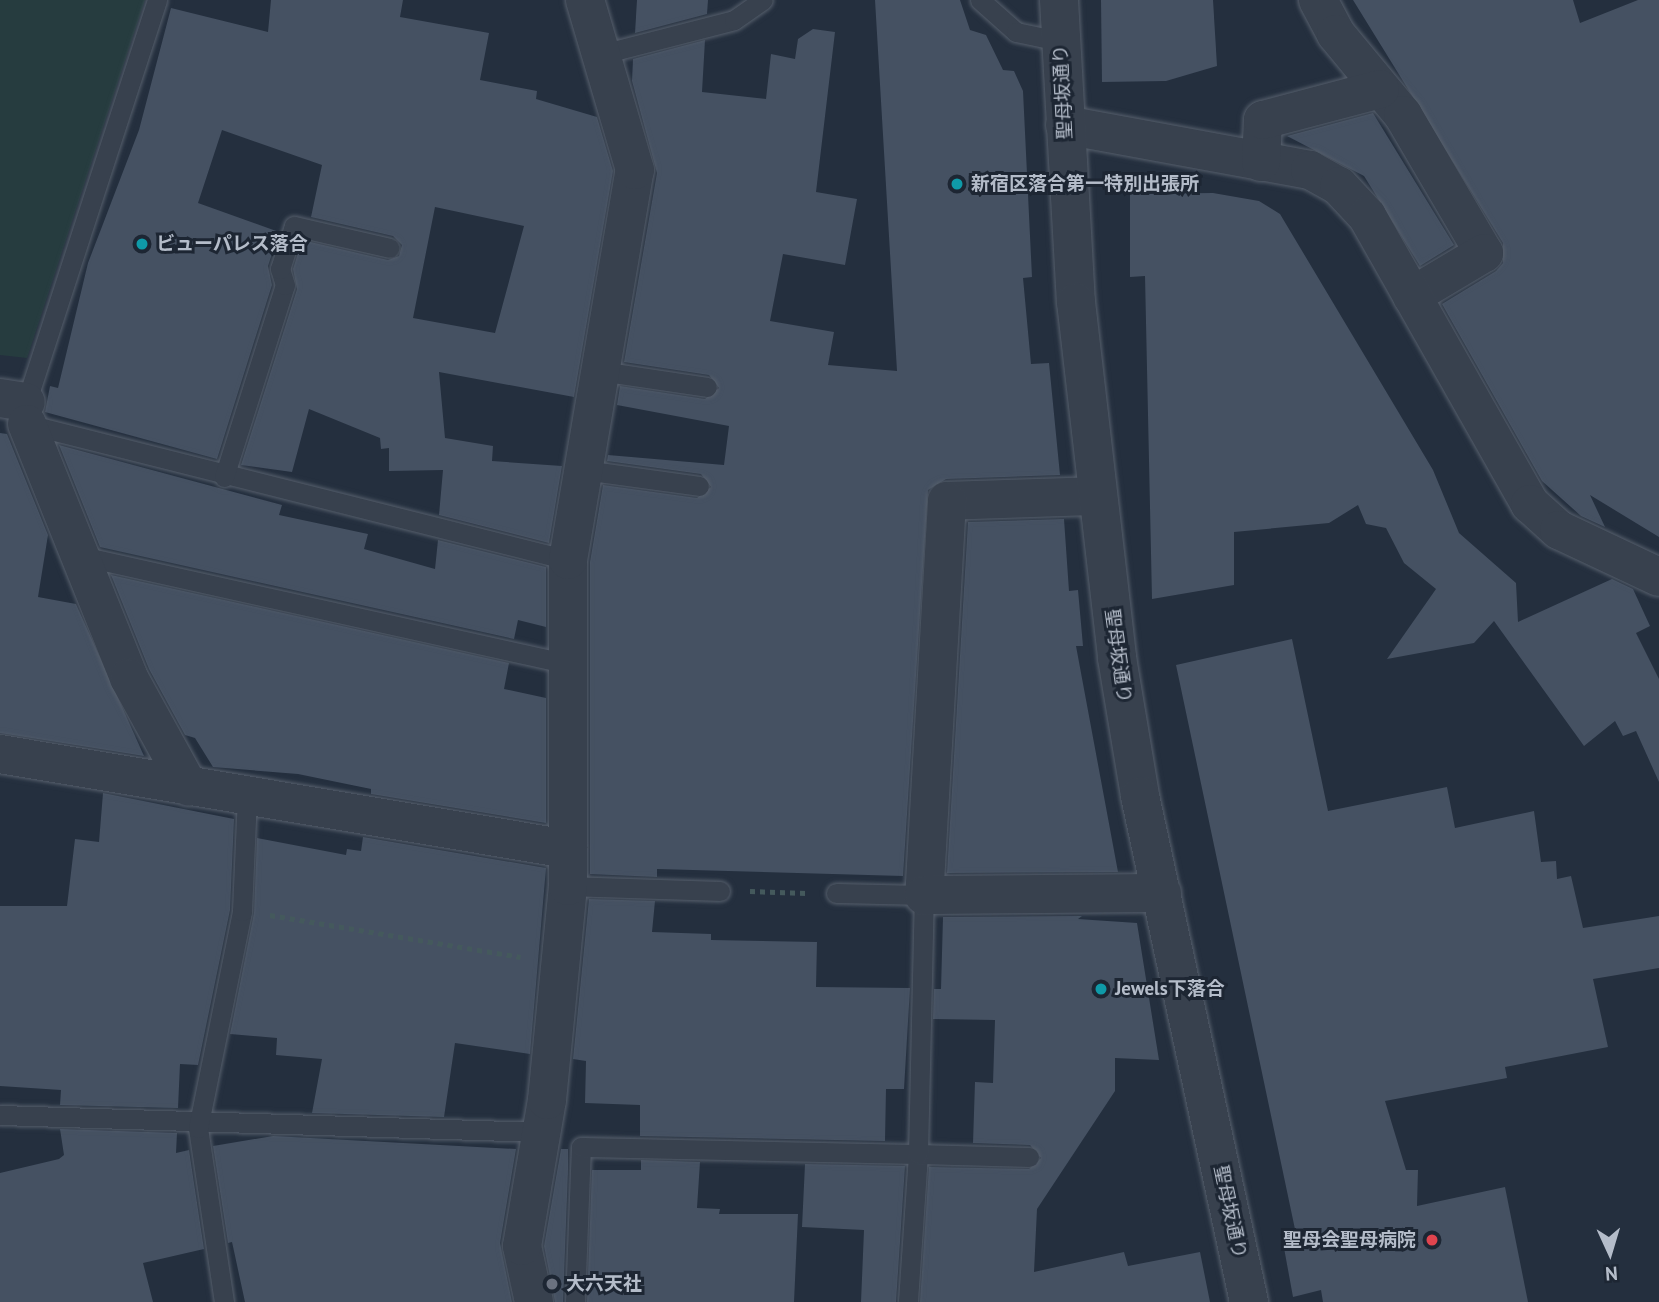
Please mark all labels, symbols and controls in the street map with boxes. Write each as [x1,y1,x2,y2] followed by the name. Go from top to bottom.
[1049,44,1077,140] street label: 聖母坂通り
[971,173,1199,195] place label: 新宿区落合第一特別出張所
[949,176,965,192] marker: 新宿区落合第一特別出張所
[156,233,308,255] place label: ビューパレス落合
[134,236,150,252] marker: ビューパレス落合
[1100,607,1136,705] street label: 聖母坂通り
[1115,978,1225,1000] place label: Jewels下落合
[1093,981,1109,997] marker: Jewels下落合
[1209,1163,1251,1261] street label: 聖母坂通り
[1575,1218,1645,1288] north arrow
[1283,1229,1416,1251] place label: 聖母会聖母病院
[1422,1230,1442,1250] marker: 聖母会聖母病院
[1604,1262,1619,1286] text: N
[566,1273,642,1295] place label: 大六天社
[544,1276,560,1292] marker: 大六天社

